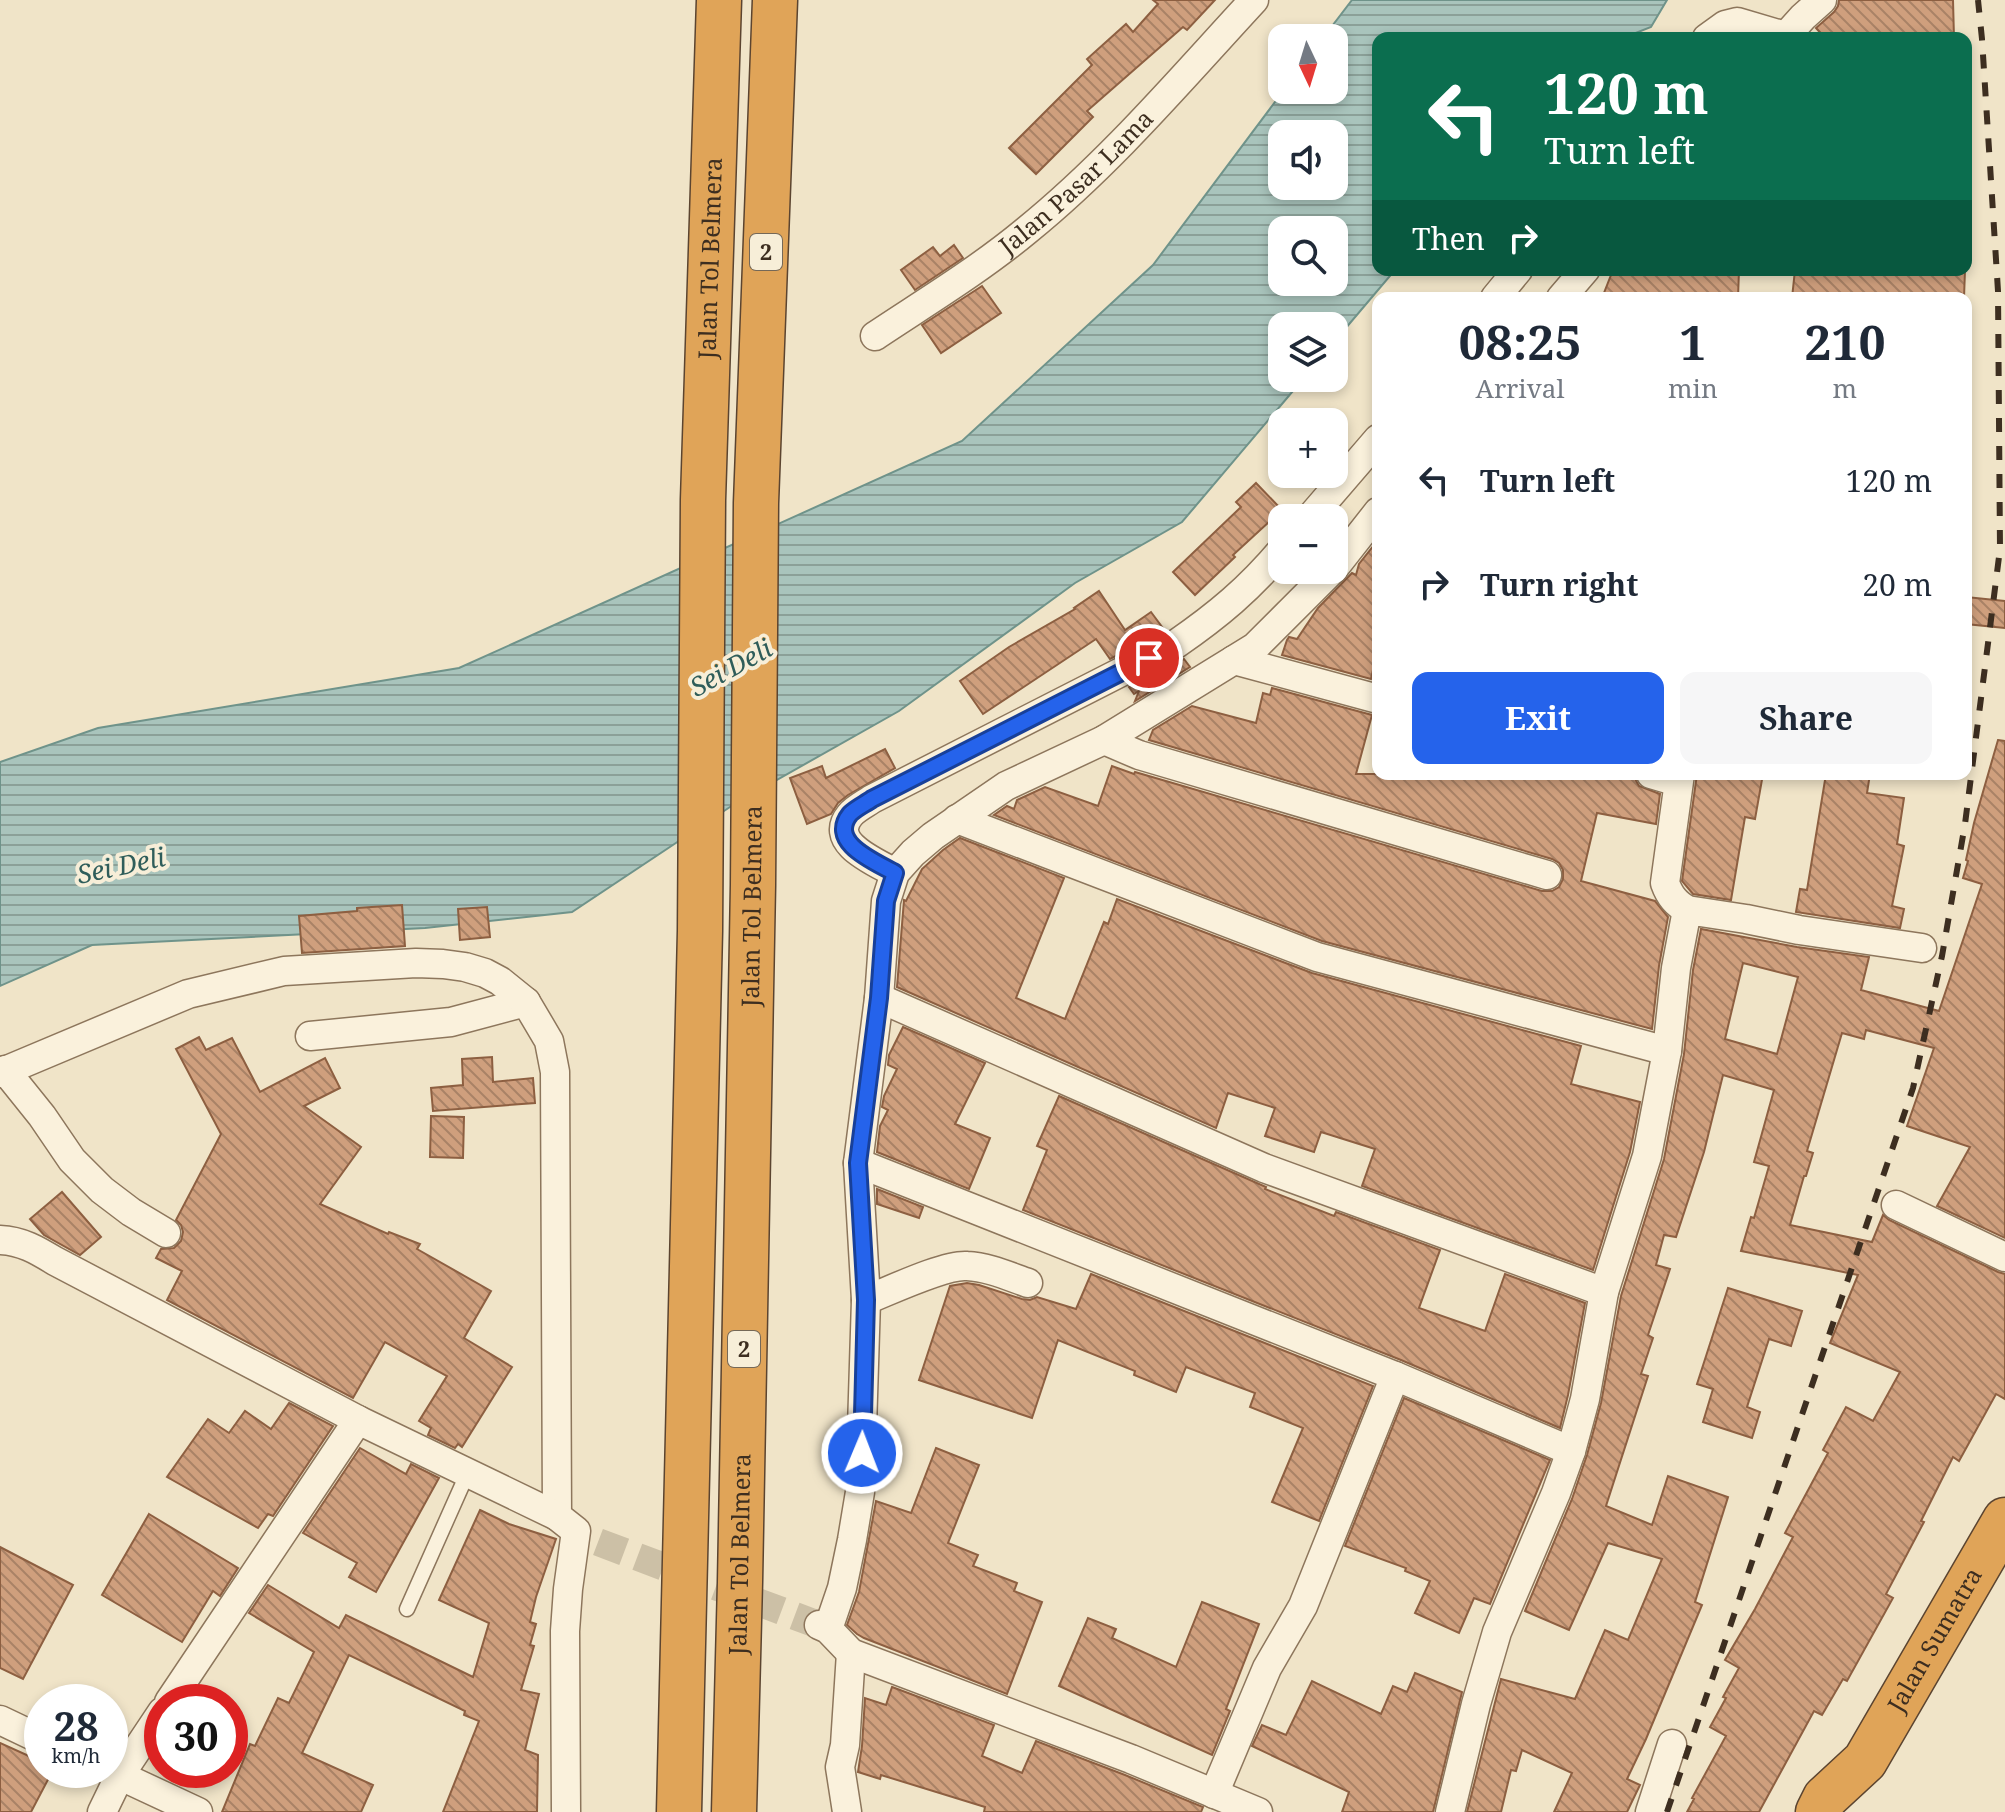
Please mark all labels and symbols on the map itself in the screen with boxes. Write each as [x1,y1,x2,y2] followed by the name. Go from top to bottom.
[1268,24,1348,104] north arrow
[991,102,1160,262] street label: Jalan Pasar Lama
[689,157,729,361] street label: Jalan Tol Belmera
[750,234,782,270] road number: 2
[1115,624,1183,692] pin
[683,630,778,704] water label: Sei Deli
[733,805,769,1008] street label: Jalan Tol Belmera
[73,838,168,892] water label: Sei Deli
[728,1331,760,1367] road number: 2
[820,1411,904,1495] position arrow
[720,1453,757,1656] street label: Jalan Tol Belmera
[1878,1561,1989,1719] street label: Jalan Sumatra
[144,1684,248,1788] speed limit sign: 30

